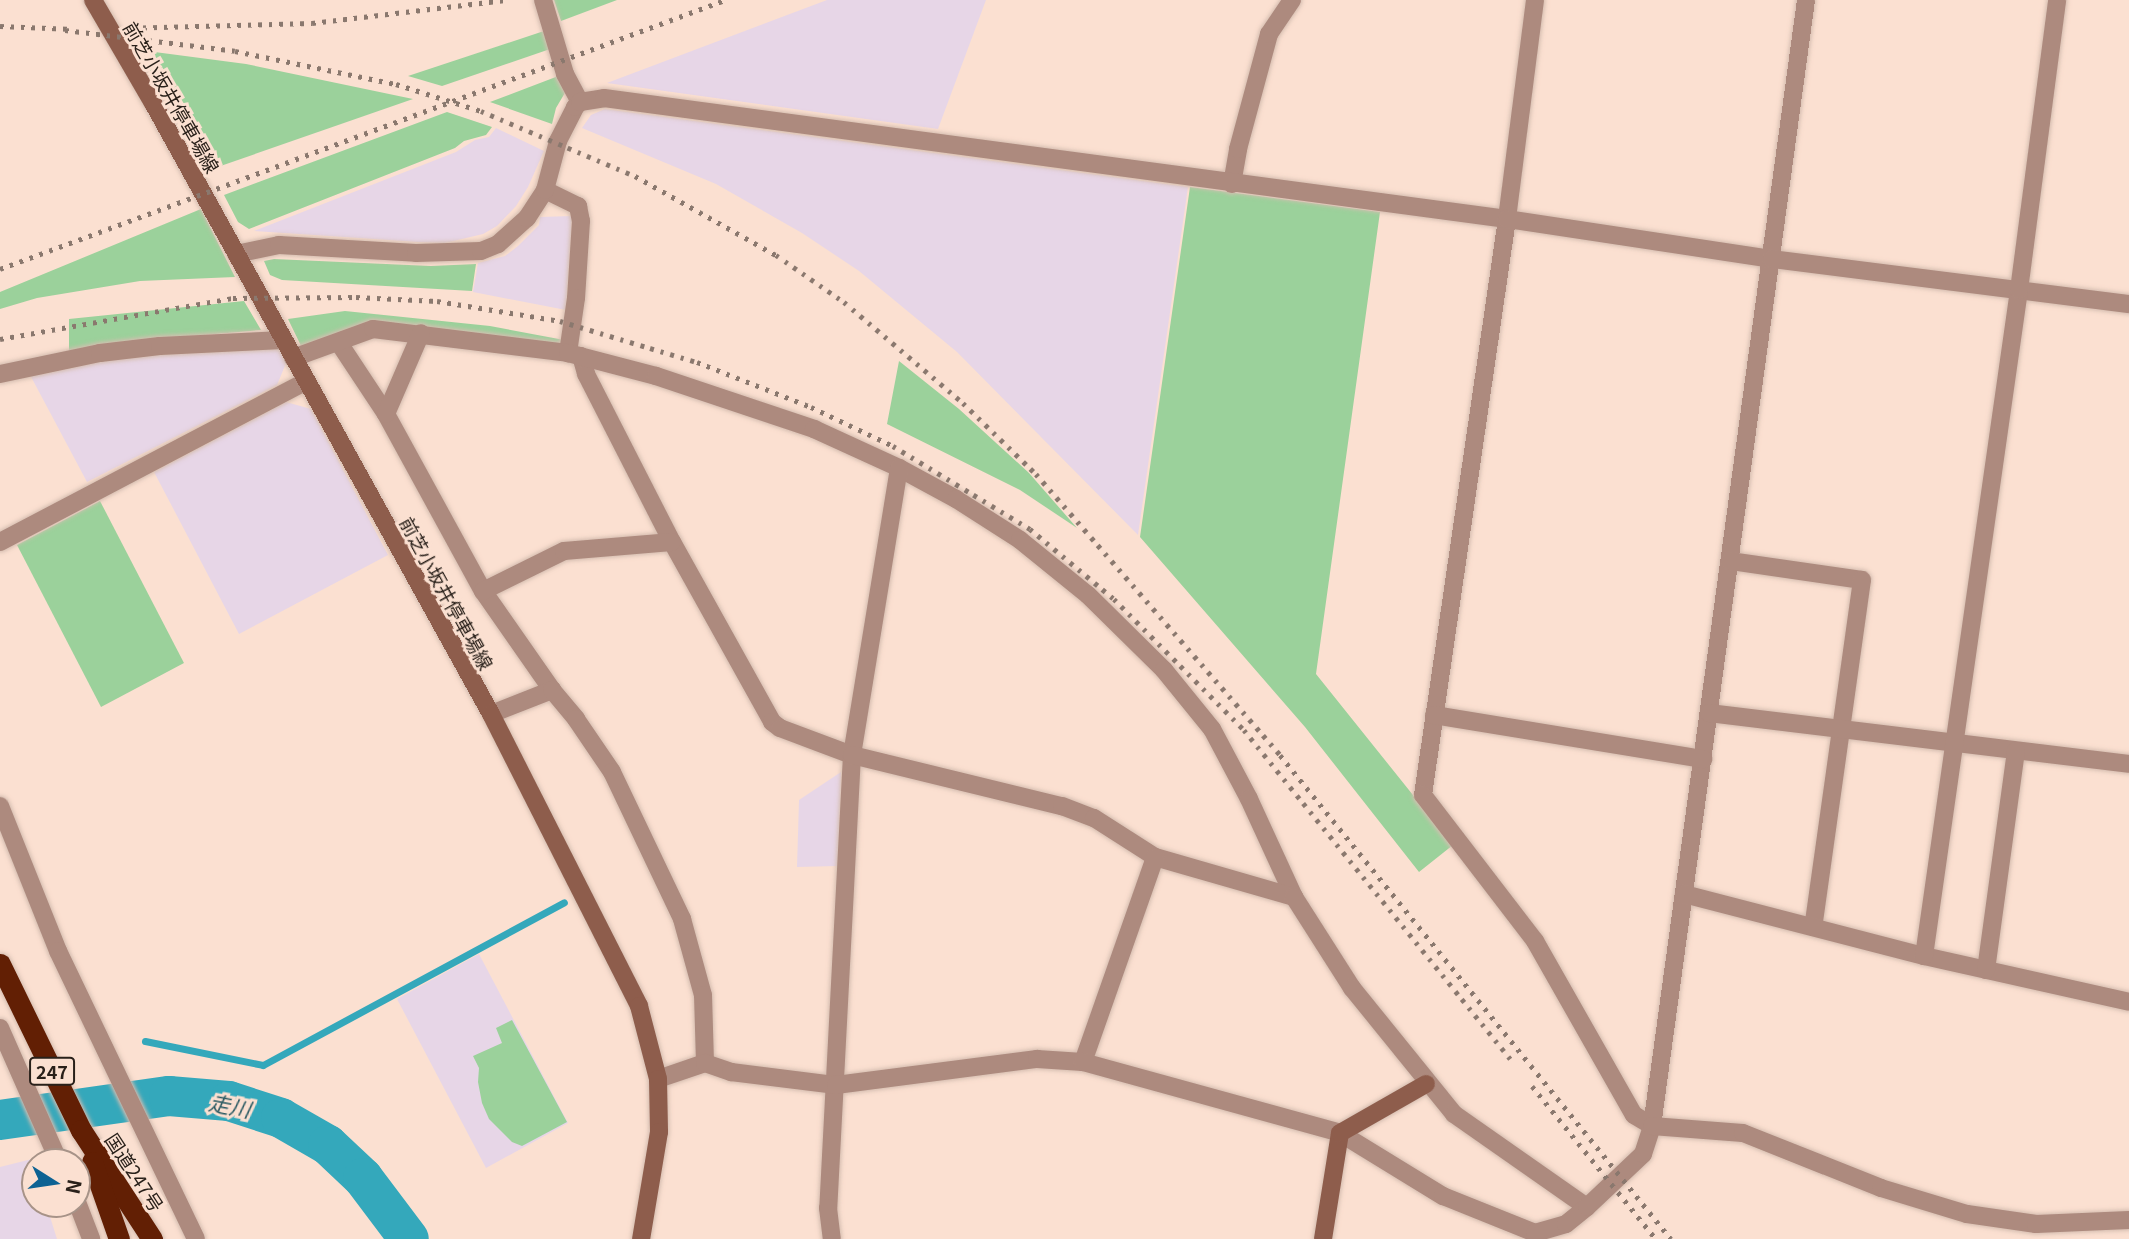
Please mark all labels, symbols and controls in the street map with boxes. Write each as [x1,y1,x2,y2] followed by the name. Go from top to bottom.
[119,17,225,177] street label: 前芝小坂井停車場線
[396,513,498,673] street label: 前芝小坂井停車場線
[28,1056,76,1086] road number: 247
[207,1089,253,1121] water label: 走川
[101,1129,169,1215] street label: 国道247号
[21,1148,91,1218] north arrow
[60,1177,90,1197] text: N

